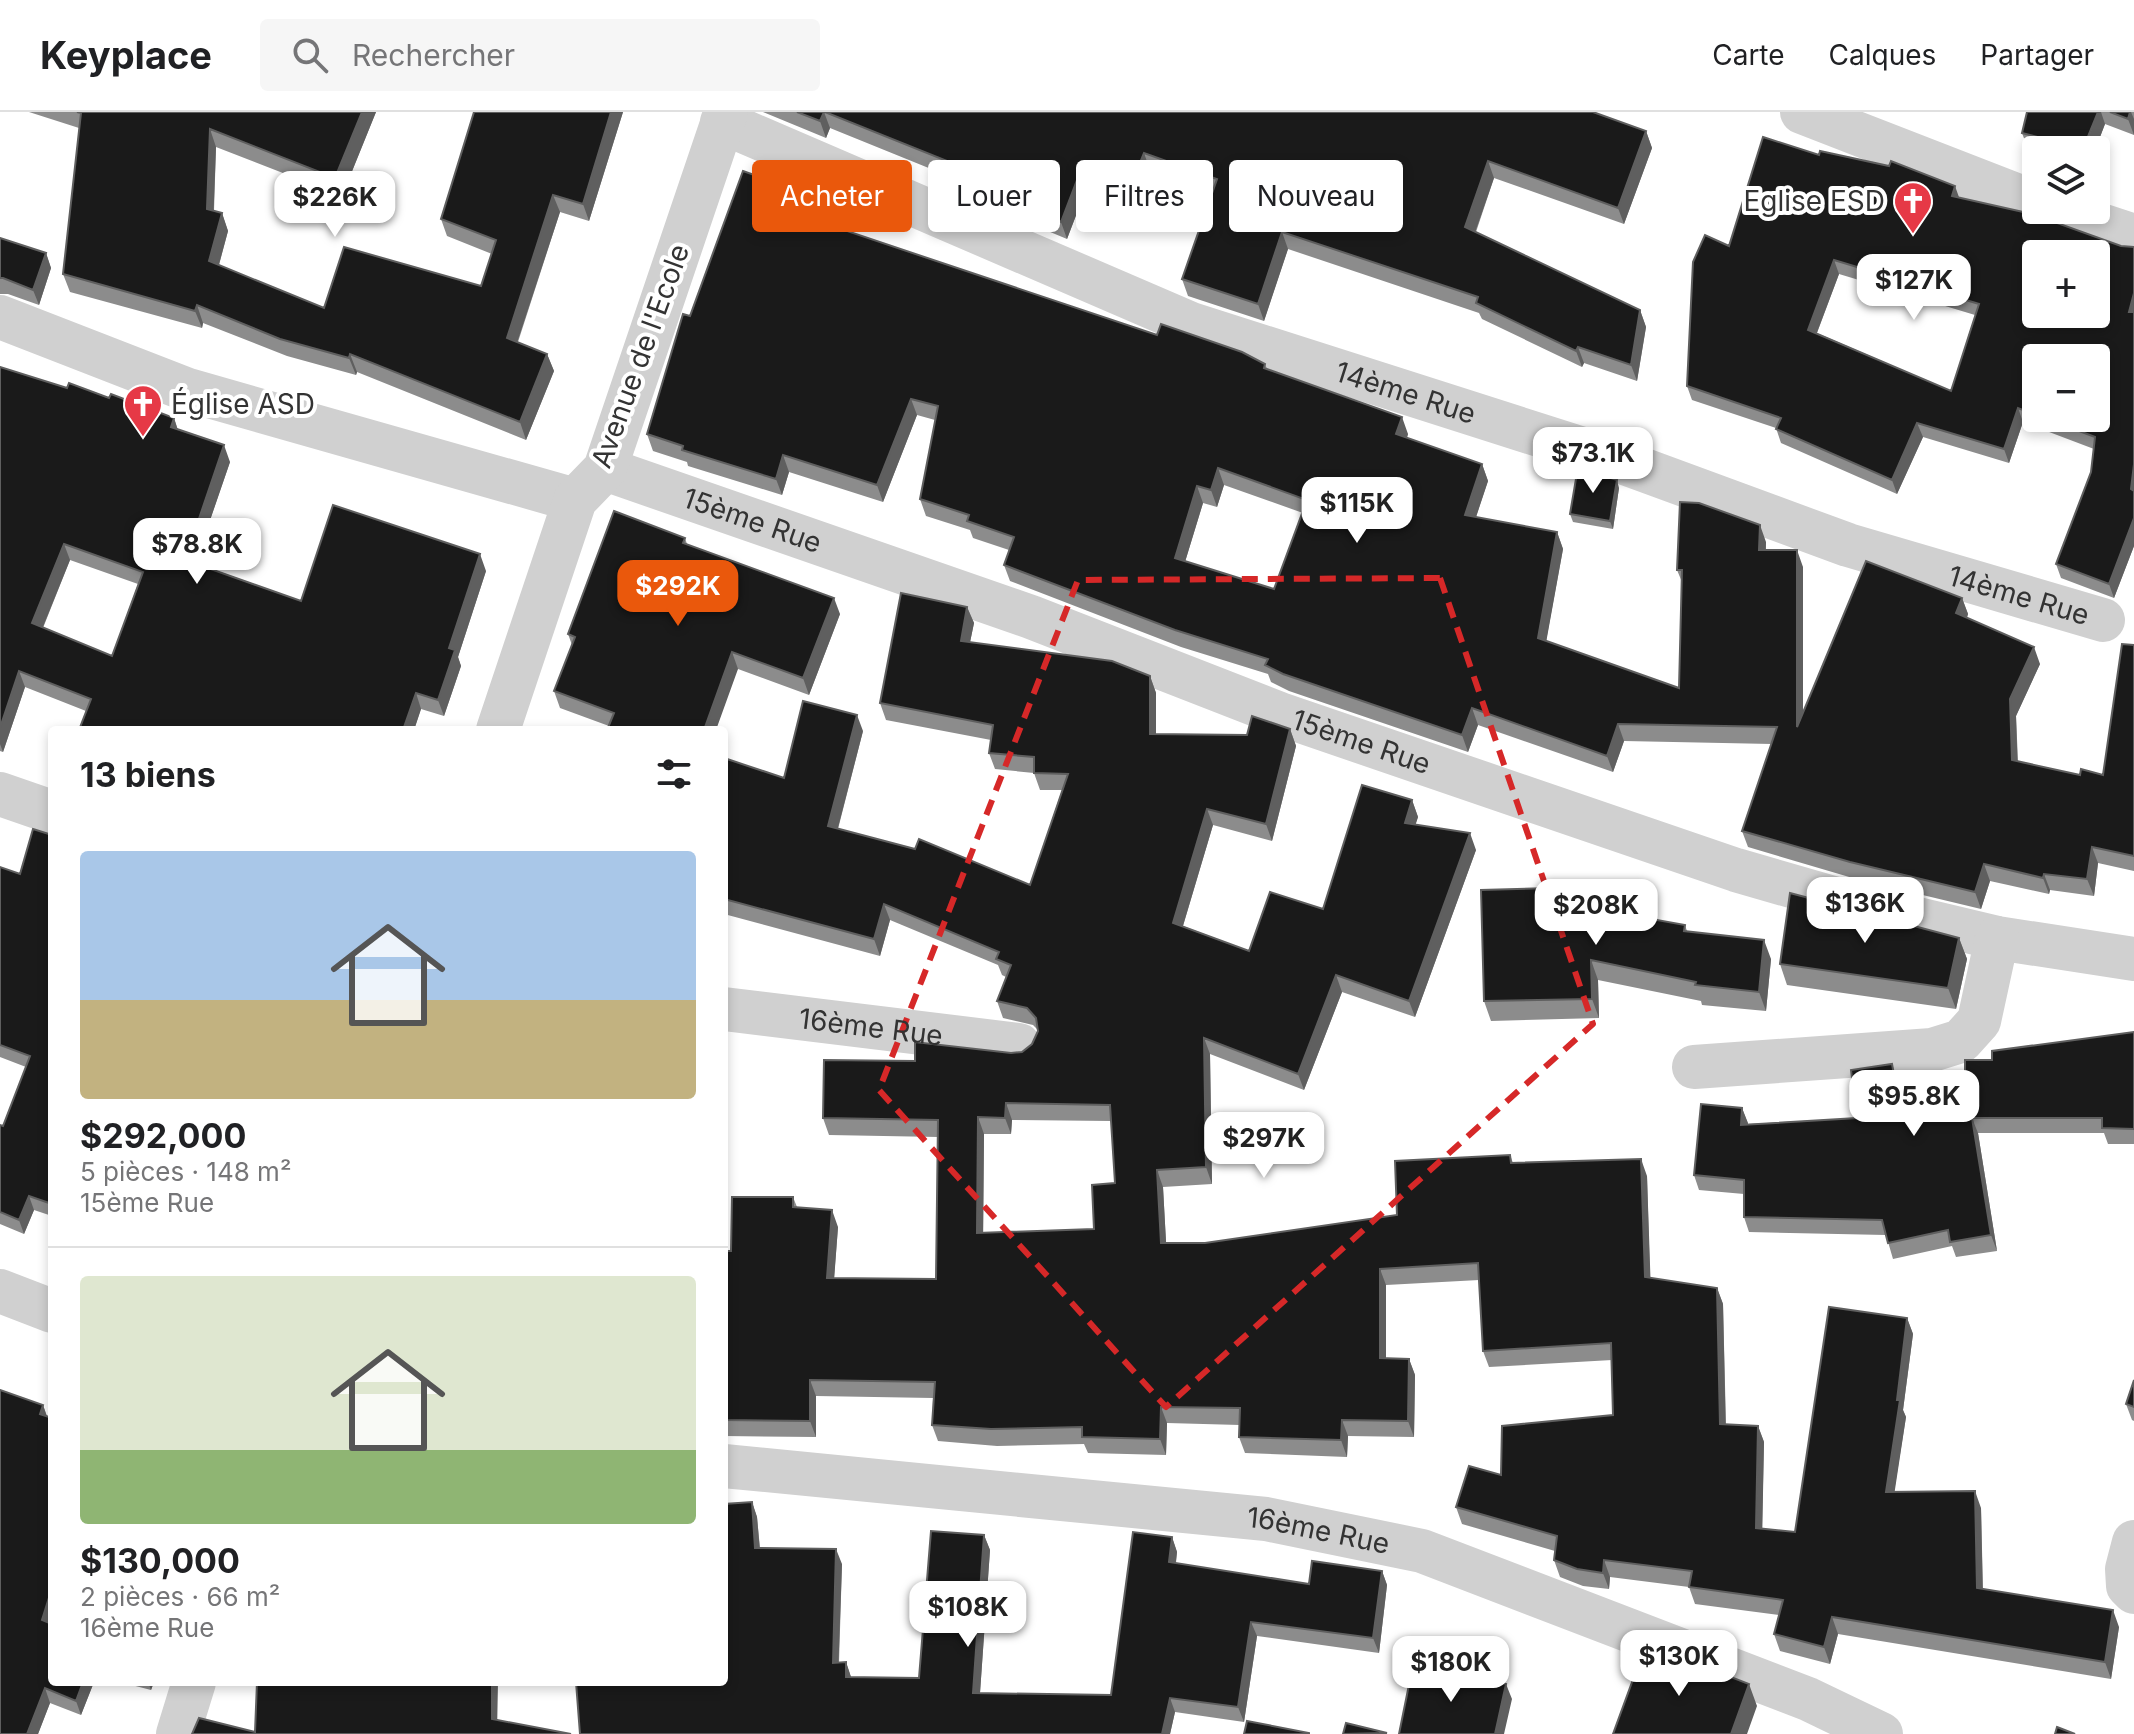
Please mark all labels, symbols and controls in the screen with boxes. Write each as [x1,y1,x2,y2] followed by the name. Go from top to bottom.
[260,19,820,91] search box
[40,32,212,78] text: Keyplace
[288,33,332,77] icon: search
[352,37,515,73] text: Rechercher
[1712,38,1785,72] text: Carte
[1829,38,1936,72] text: Calques
[1980,38,2094,72] text: Partager
[2022,136,2110,432] map controls
[2022,136,2110,224] button: layers
[752,160,912,232] chip: Acheter
[928,160,1060,232] chip: Louer
[1076,160,1213,232] chip: Filtres
[1229,160,1403,232] chip: Nouveau
[279,171,391,239] pin: $226K
[1892,180,1934,235] church icon: Eglise ESD
[292,181,378,212] text: $226K
[1743,184,1885,218] place label: Eglise ESD
[584,240,696,472] street label: Avenue de l'Ecole
[2022,240,2110,328] button: +
[1858,254,1970,322] pin: $127K
[1875,264,1953,295] text: $127K
[2022,344,2110,432] button: −
[1331,354,1480,431] street label: 14ème Rue
[122,383,164,438] church icon: Église ASD
[171,386,315,421] place label: Église ASD
[1528,427,1658,495] pin: $73.1K
[1551,437,1635,468] text: $73.1K
[1301,477,1413,545] pin: $115K
[679,480,826,560] street label: 15ème Rue
[1320,487,1394,518] text: $115K
[132,518,262,586] pin: $78.8K
[151,528,243,559] text: $78.8K
[1944,558,2093,632] street label: 14ème Rue
[622,560,734,628] pin: $292K
[635,570,721,601] text: $292K
[1287,702,1435,781] street label: 15ème Rue
[652,752,696,796] icon: filters
[80,754,216,795] text: 13 biens
[1809,877,1921,945] pin: $136K
[1540,879,1652,947] pin: $208K
[1825,887,1905,918] text: $136K
[1553,889,1639,920] text: $208K
[316,903,460,1047] icon: home
[797,1001,945,1053] street label: 16ème Rue
[1849,1070,1979,1138] pin: $95.8K
[1867,1080,1961,1111] text: $95.8K
[1208,1112,1320,1180] pin: $297K
[80,1115,246,1156] text: $292,000
[1222,1122,1306,1153] text: $297K
[80,1156,291,1187] text: 5 pièces · 148 m²
[80,1187,214,1218] text: 15ème Rue
[316,1328,460,1472] icon: home
[1245,1500,1393,1561] street label: 16ème Rue
[80,1540,240,1581] text: $130,000
[80,1581,280,1612] text: 2 pièces · 66 m²
[912,1581,1024,1649] pin: $108K
[927,1591,1009,1622] text: $108K
[80,1612,214,1643] text: 16ème Rue
[1623,1630,1735,1698] pin: $130K
[1395,1636,1507,1704] pin: $180K
[1638,1640,1720,1671] text: $130K
[1410,1646,1492,1677] text: $180K

